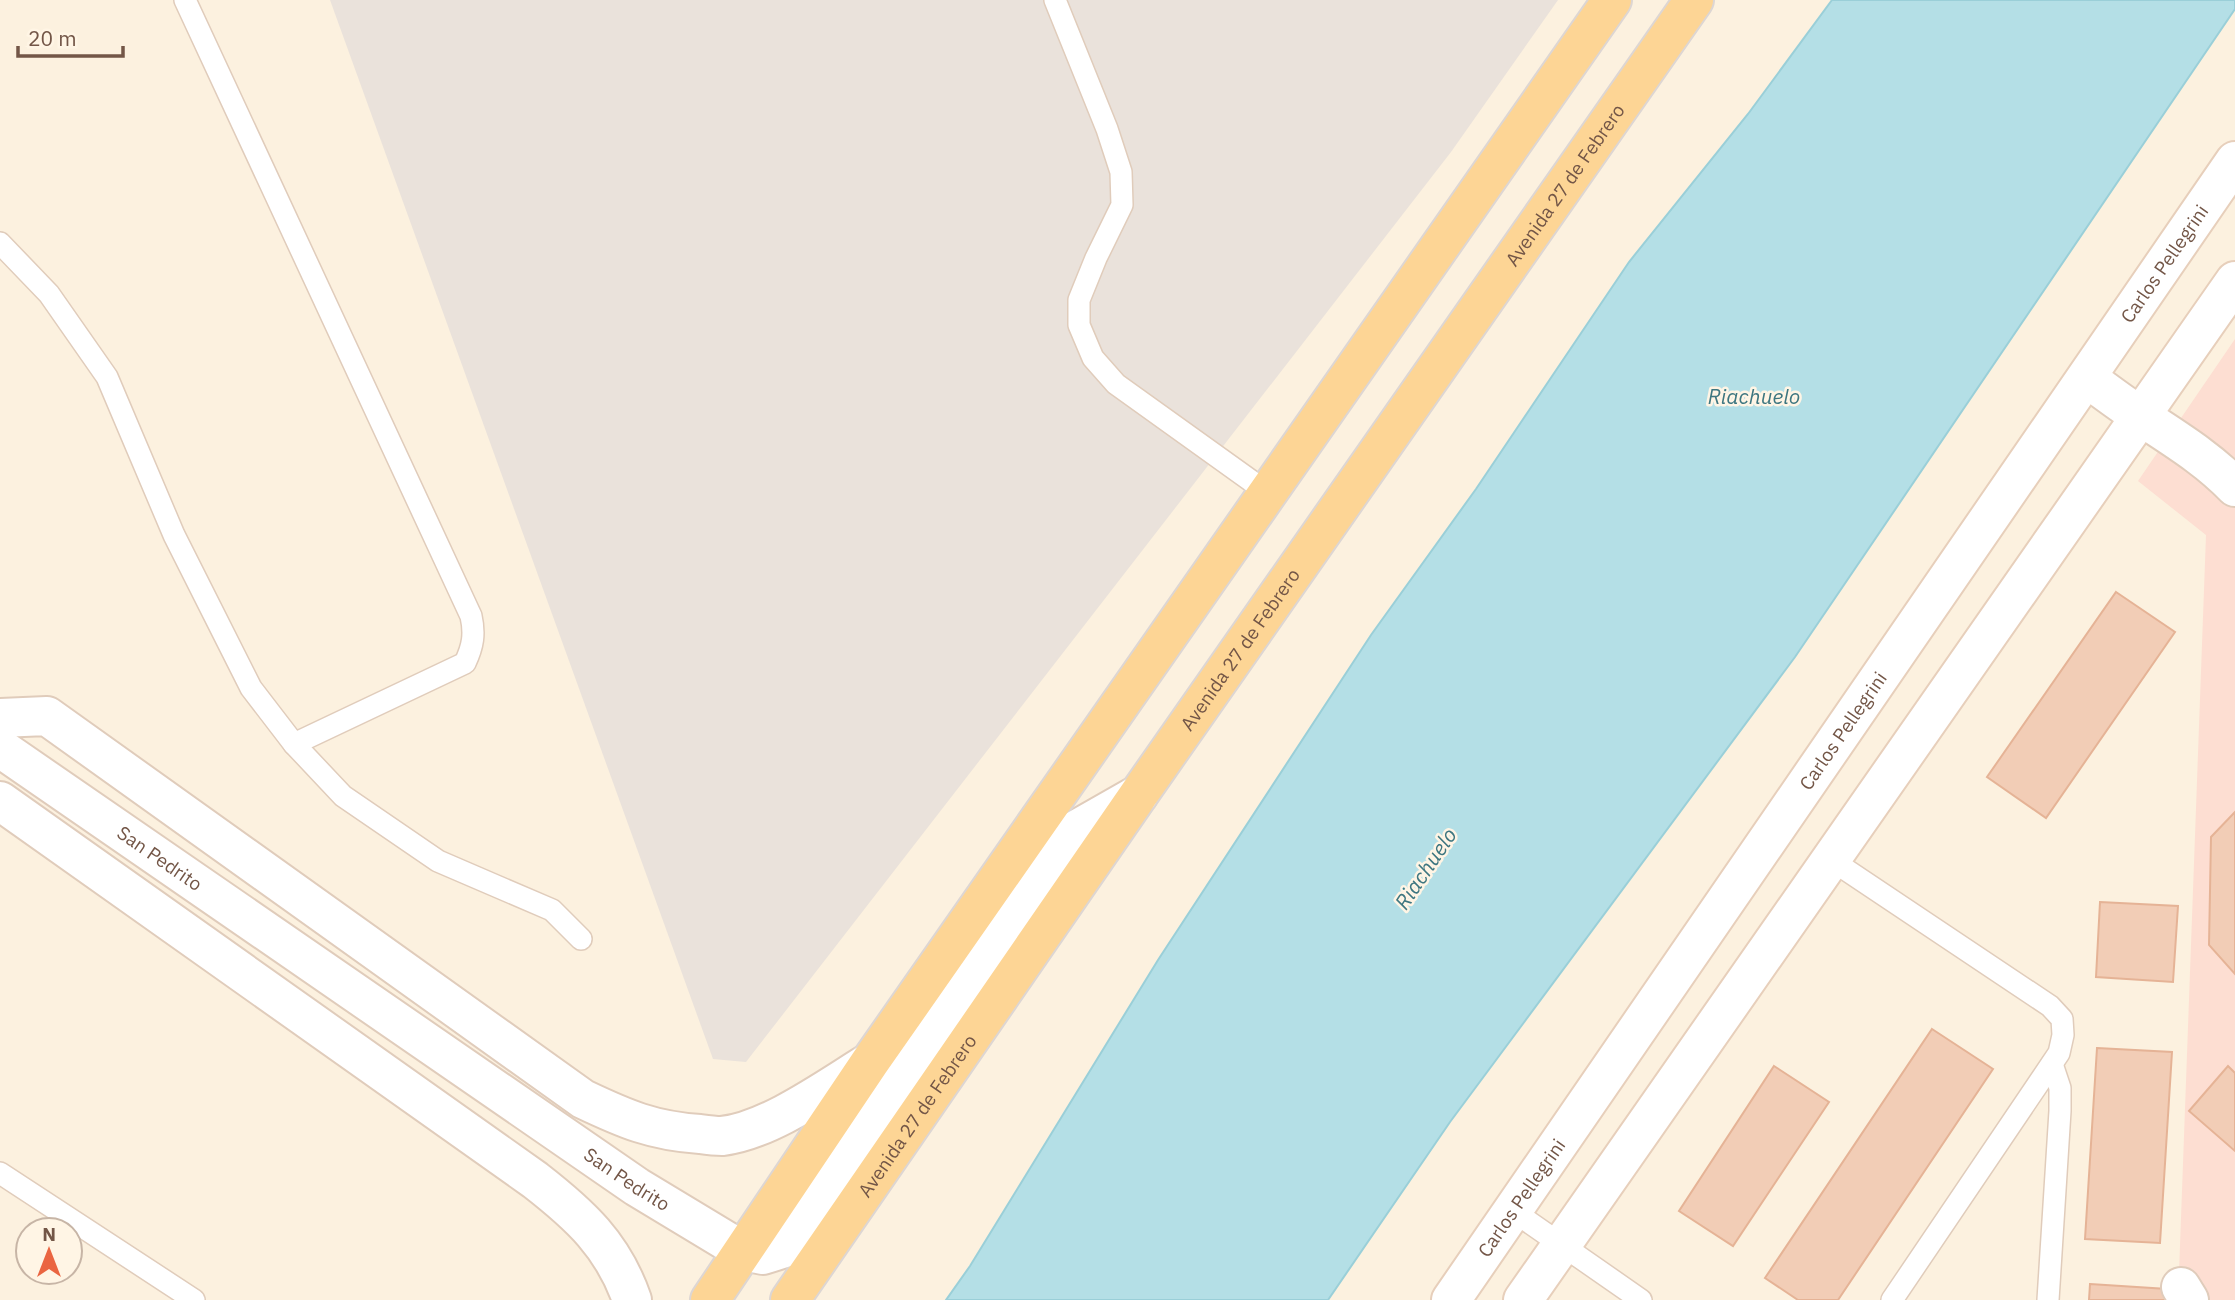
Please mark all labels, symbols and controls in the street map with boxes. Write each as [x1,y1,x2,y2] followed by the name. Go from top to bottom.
[18,14,122,58] scale bar
[28,24,77,52] text: 20 m
[1500,99,1630,270] street label: Avenida 27 de Febrero
[2115,200,2213,327] street label: Carlos Pellegrini
[1708,382,1800,410] water label: Riachuelo
[1175,564,1305,735] street label: Avenida 27 de Febrero
[1794,667,1892,795] street label: Carlos Pellegrini
[113,820,207,896] street label: San Pedrito
[1388,822,1463,915] water label: Riachuelo
[853,1030,982,1202] street label: Avenida 27 de Febrero
[1472,1134,1570,1262] street label: Carlos Pellegrini
[579,1142,674,1216] street label: San Pedrito
[14,1216,84,1286] north arrow
[42,1222,56,1246] text: N

